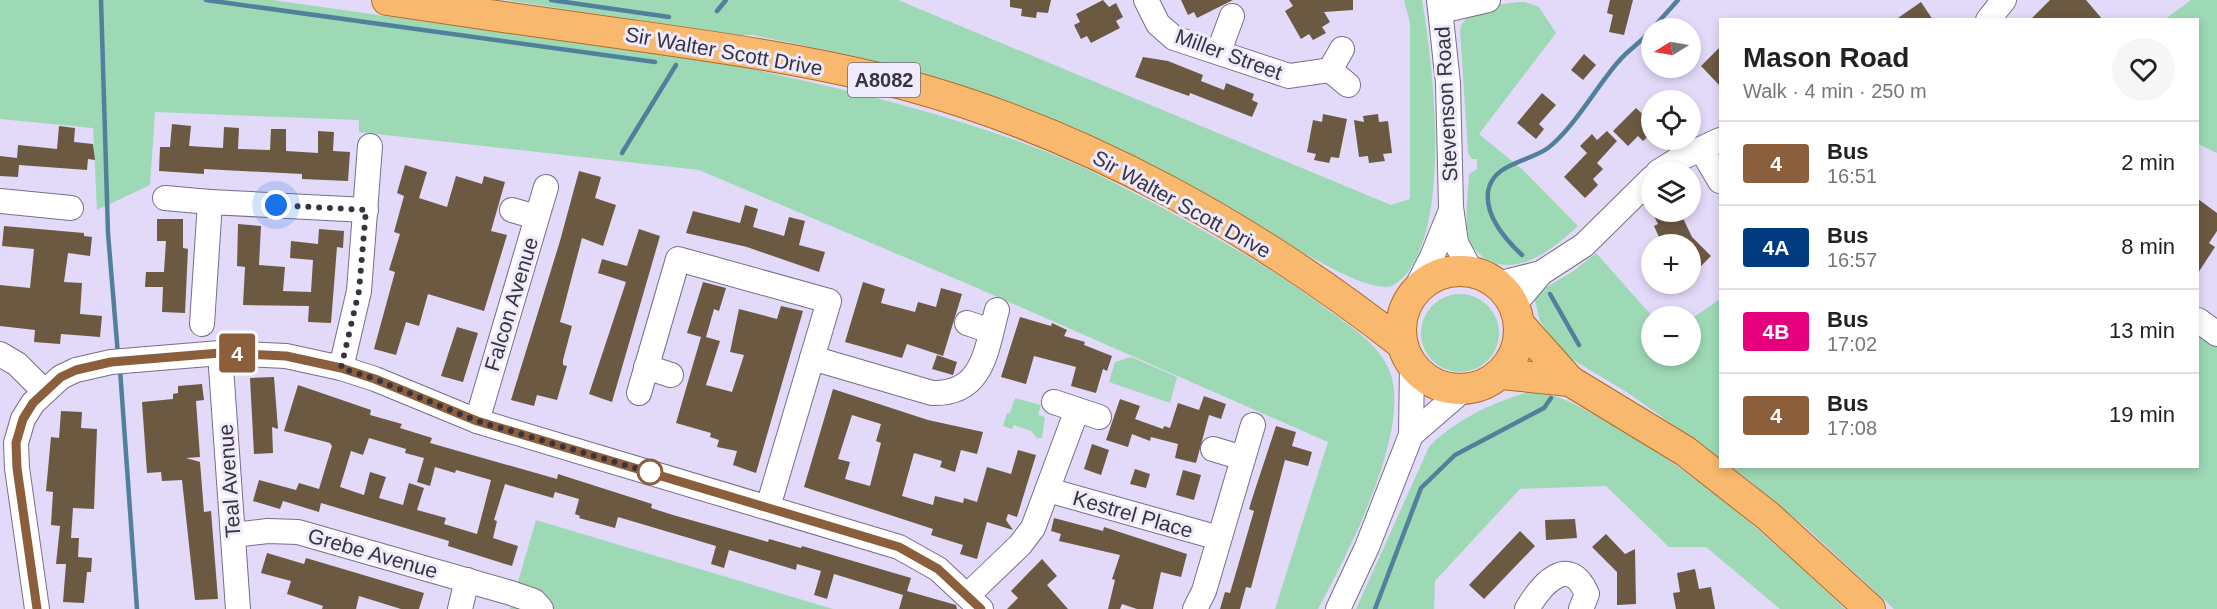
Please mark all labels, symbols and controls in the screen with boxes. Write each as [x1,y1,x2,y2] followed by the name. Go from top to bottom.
[1641,18,1701,78] north arrow
[1641,18,1701,366] map controls
[624,22,824,80] street label: Sir Walter Scott Drive
[1172,24,1286,84] street label: Miller Street
[1430,26,1462,182] street label: Stevenson Road
[2112,38,2175,101] button: heart
[1743,42,1909,73] text: Mason Road
[848,63,920,97] road number: A8082
[1743,80,1927,102] text: Walk · 4 min · 250 m
[1641,90,1701,150] button: locate
[1827,139,1869,164] text: Bus
[1089,145,1275,263] street label: Sir Walter Scott Drive
[2121,150,2175,175] text: 2 min
[1770,152,1782,175] text: 4
[1641,162,1701,222] button: layers
[1827,165,1877,187] text: 16:51
[261,190,291,220] your location
[1827,223,1869,248] text: Bus
[480,234,542,374] street label: Falcon Avenue
[1641,234,1701,294] button: +
[2121,234,2175,259] text: 8 min
[1763,236,1789,259] text: 4A
[1827,249,1877,271] text: 16:57
[1641,306,1701,366] button: −
[1827,307,1869,332] text: Bus
[2109,318,2175,343] text: 13 min
[1763,320,1789,343] text: 4B
[1827,333,1877,355] text: 17:02
[218,334,256,372] line badge: 4
[231,342,243,365] text: 4
[1827,391,1869,416] text: Bus
[2109,402,2175,427] text: 19 min
[1770,404,1782,427] text: 4
[1827,417,1877,439] text: 17:08
[214,423,244,539] street label: Teal Avenue
[637,459,663,485] unlabelled marker
[1070,486,1196,542] street label: Kestrel Place
[305,523,441,583] street label: Grebe Avenue

